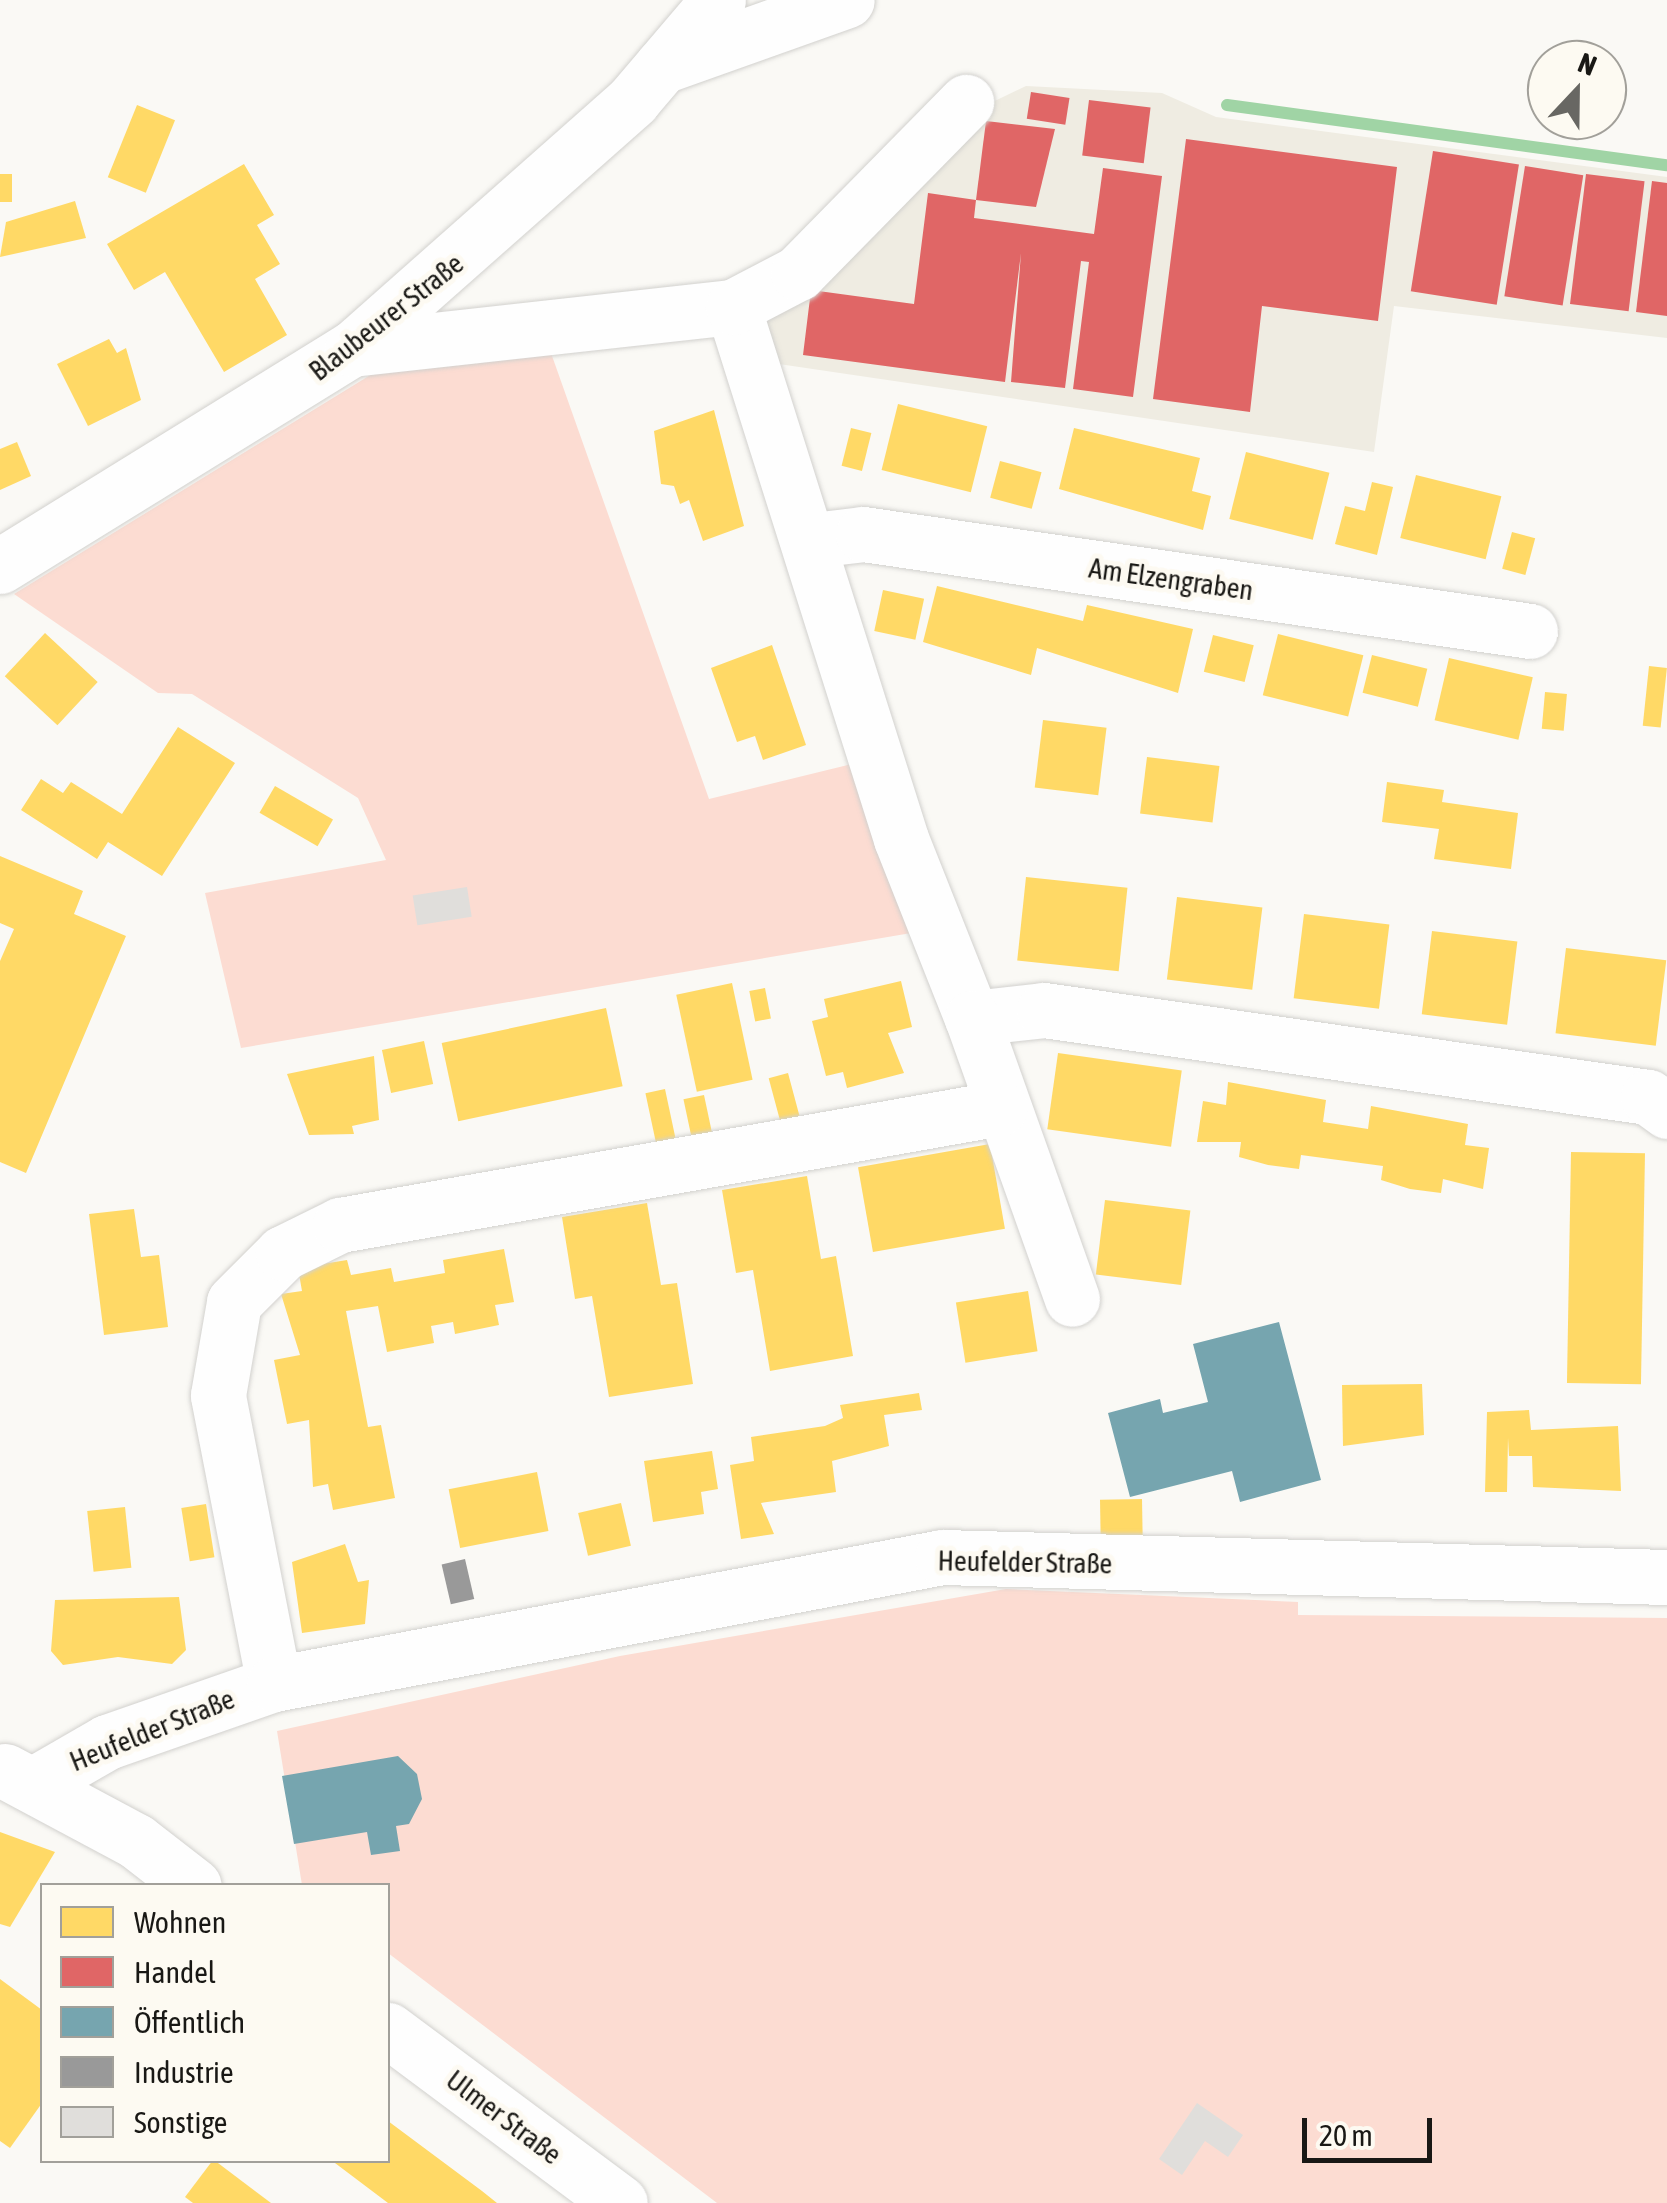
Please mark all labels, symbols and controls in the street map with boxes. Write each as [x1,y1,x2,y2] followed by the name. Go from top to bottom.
[1527,40,1627,140] north arrow
[1574,46,1601,82] text: N
[302,246,470,388] street label: Blaubeurer Straße
[1087,551,1255,607] street label: Am Elzengraben
[937,1544,1113,1580] street label: Heufelder Straße
[65,1682,239,1778] street label: Heufelder Straße
[40,1883,390,2163] legend
[134,1905,226,1939] text: Wohnen
[134,1955,216,1989] text: Handel
[134,2005,245,2039] text: Öffentlich
[134,2055,234,2089] text: Industrie
[440,2063,568,2171] street label: Ulmer Straße
[1307,2098,1437,2160] scale bar
[134,2105,227,2139] text: Sonstige
[1319,2118,1373,2152] text: 20 m

